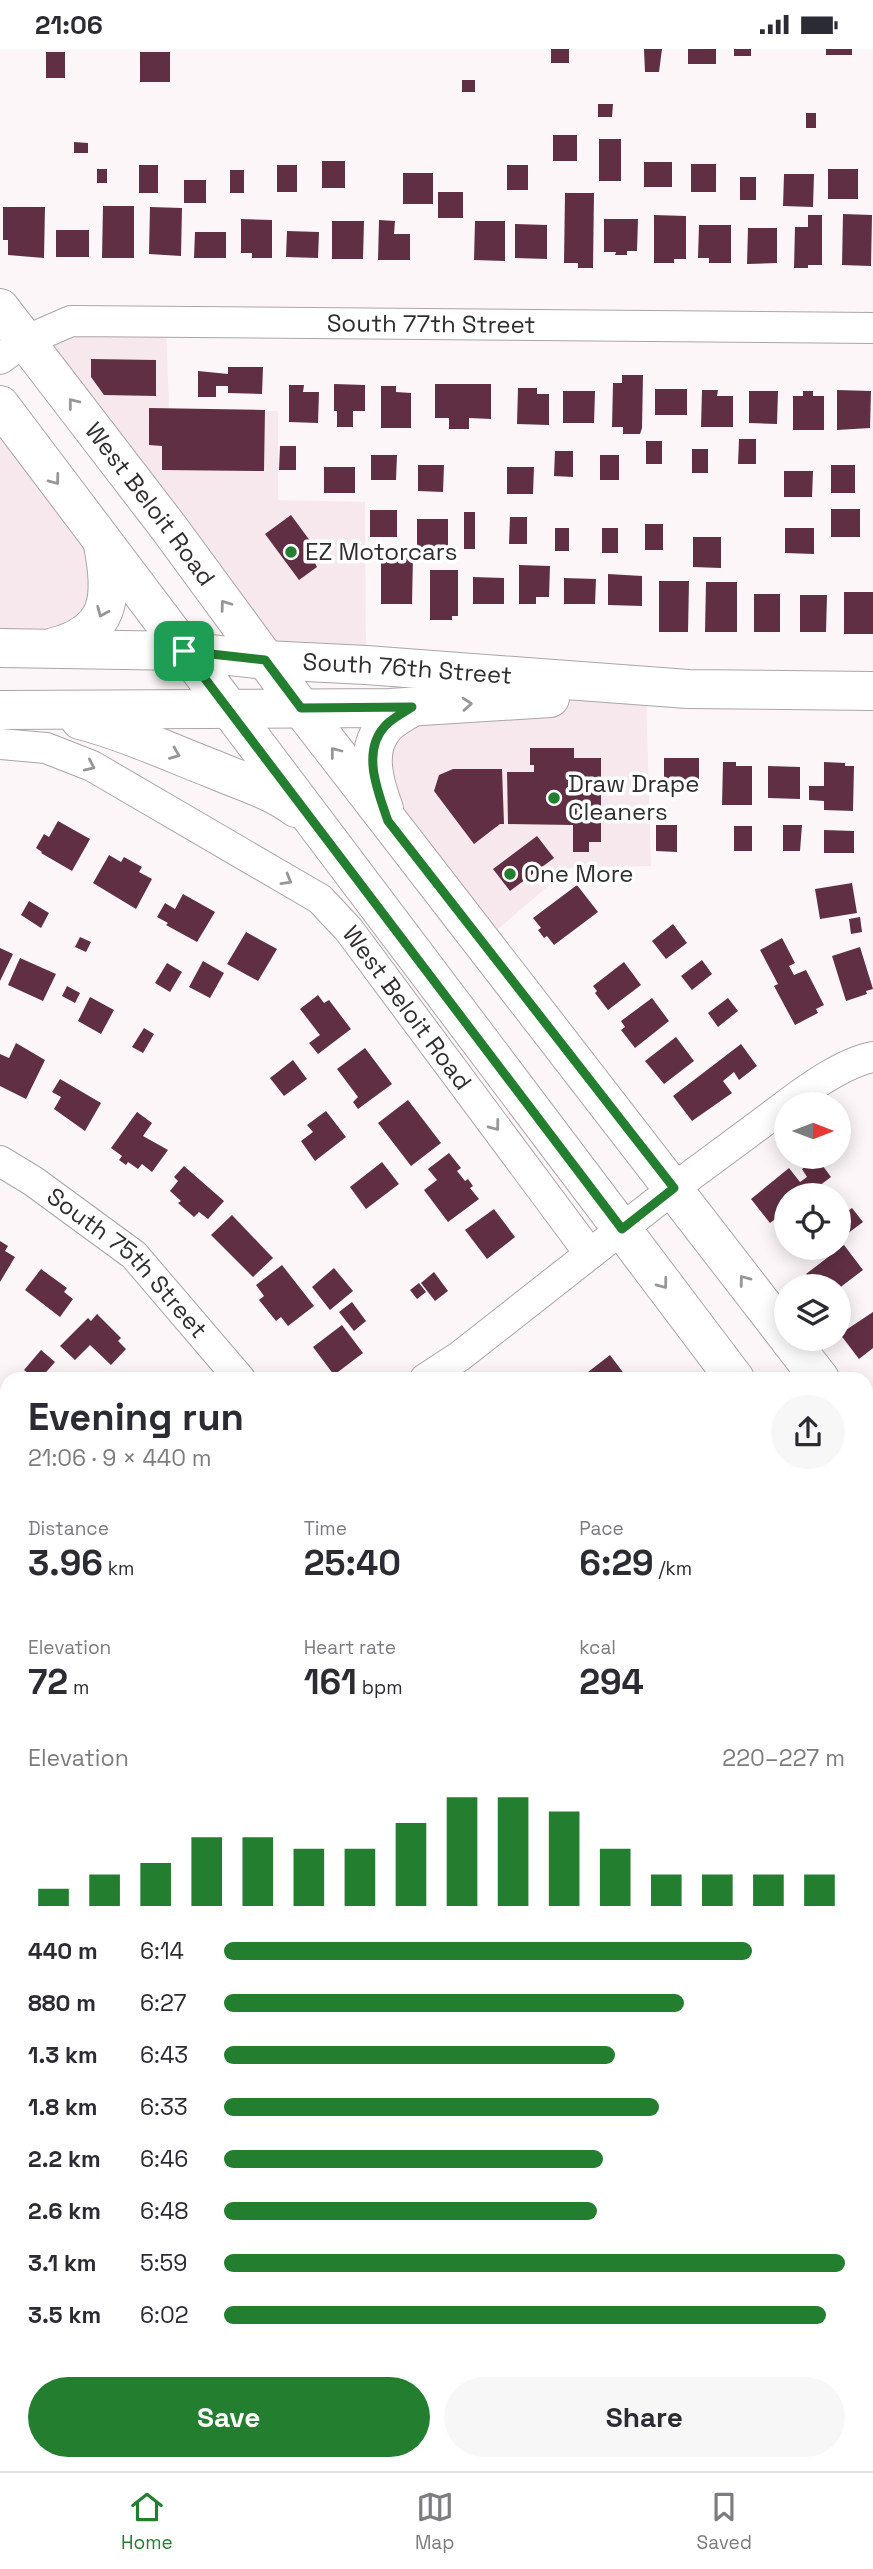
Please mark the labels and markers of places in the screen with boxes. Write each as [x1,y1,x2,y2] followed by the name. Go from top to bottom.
[305,536,457,567] place label: EZ Motorcars
[283,544,299,560] marker: EZ Motorcars
[154,621,214,681] pin
[568,768,700,827] place label: Draw Drape Cleaners
[546,790,562,806] marker: Draw Drape Cleaners
[524,858,634,889] place label: One More
[502,866,518,882] marker: One More

